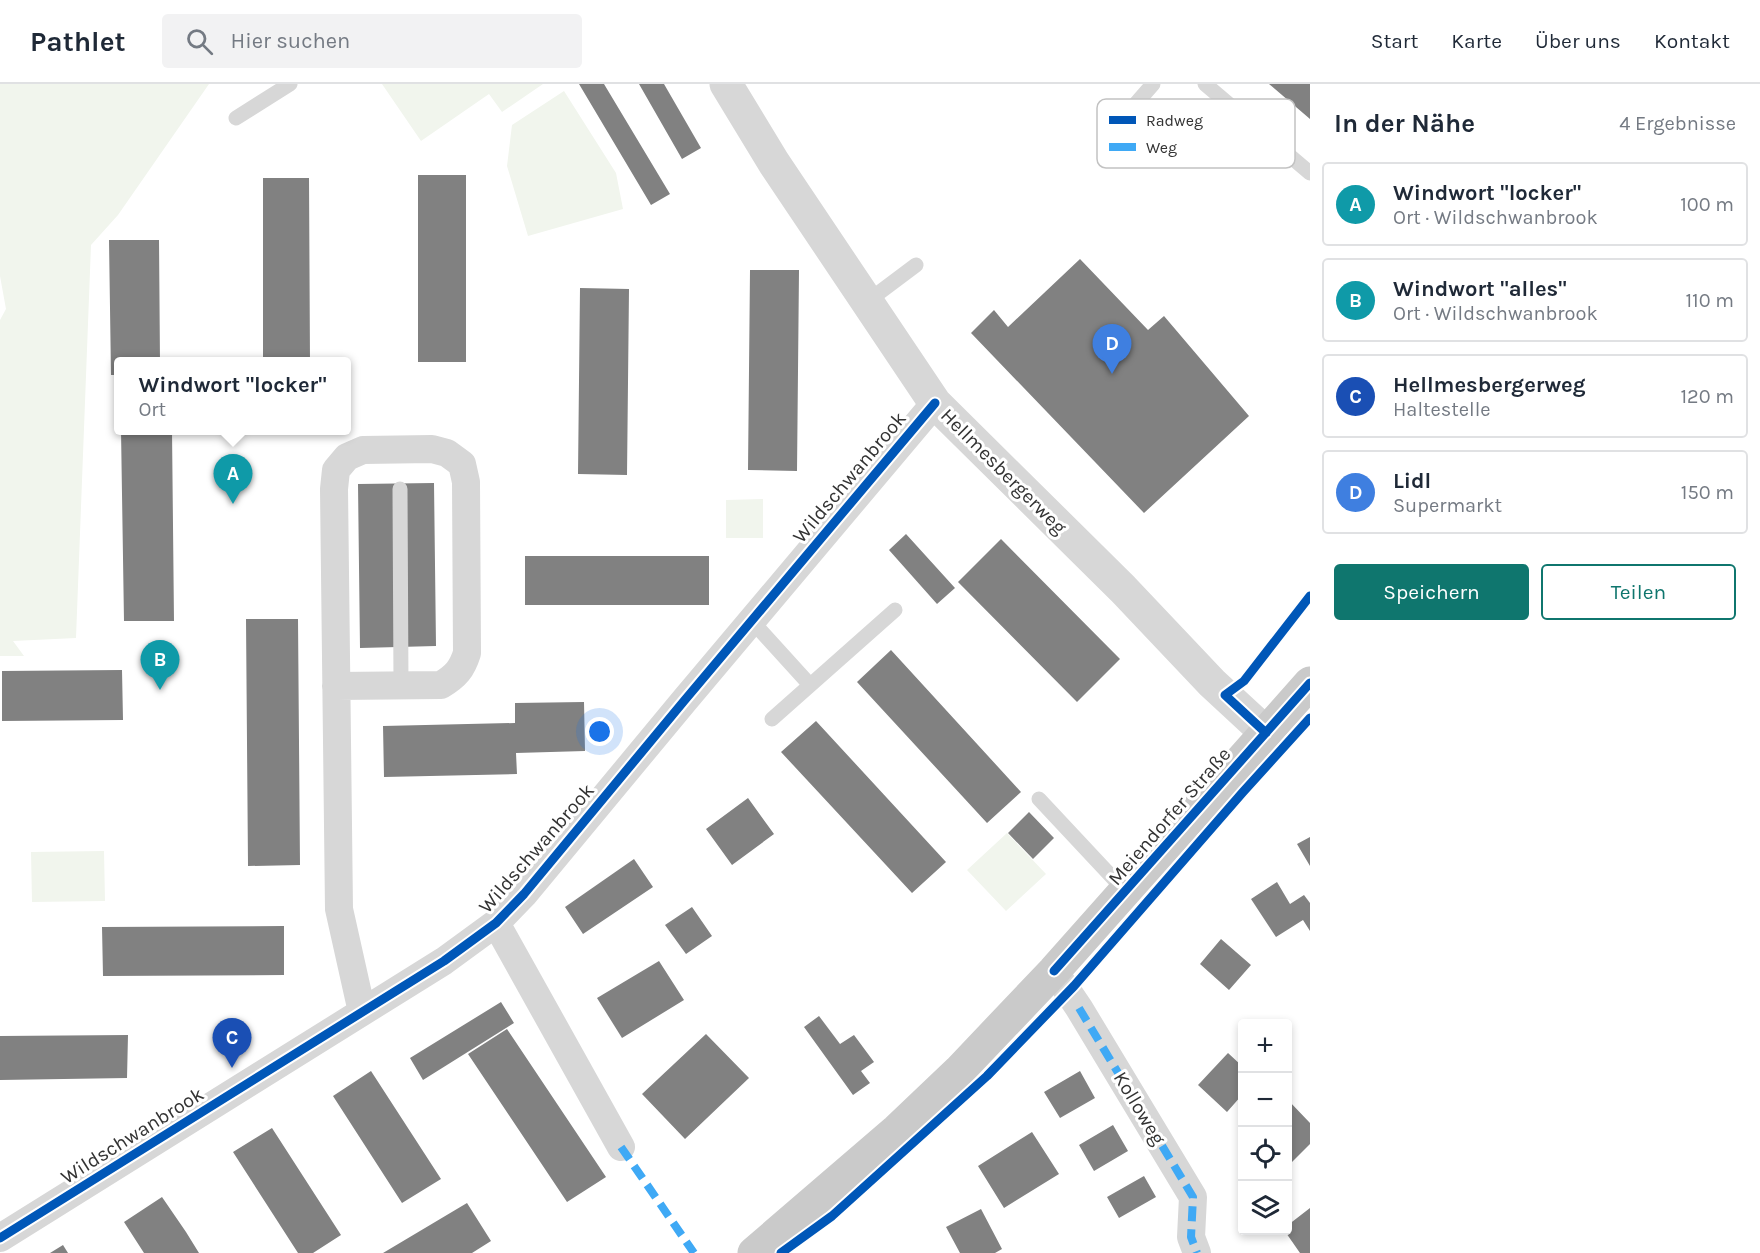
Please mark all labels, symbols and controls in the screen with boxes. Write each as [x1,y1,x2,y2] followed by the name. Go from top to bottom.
[162,14,582,68] search box
[30,25,126,58] text: Pathlet
[183,25,216,58] icon: search
[231,28,350,54] text: Hier suchen
[1371,29,1418,53] text: Start
[1451,29,1502,53] text: Karte
[1535,29,1621,53] text: Über uns
[1654,29,1730,53] text: Kontakt
[1097,99,1295,168] legend
[1334,108,1475,139] text: In der Nähe
[1146,111,1203,130] text: Radweg
[1619,112,1736,135] text: 4 Ergebnisse
[1146,138,1177,157] text: Weg
[1393,180,1581,206] text: Windwort "locker"
[1349,193,1362,216] text: A
[1680,193,1734,216] text: 100 m
[1393,206,1598,229] text: Ort · Wildschwanbrook
[1393,276,1567,302] text: Windwort "alles"
[1349,289,1362,312] text: B
[1685,289,1734,312] text: 110 m
[1393,302,1598,325] text: Ort · Wildschwanbrook
[1092,324,1132,374] pin: D
[114,357,351,435] popup
[138,372,327,398] text: Windwort "locker"
[1393,372,1586,398] text: Hellmesbergerweg
[1349,385,1362,408] text: C
[1680,385,1734,408] text: 120 m
[138,398,166,421] text: Ort
[1393,398,1491,421] text: Haltestelle
[936,404,1071,539] street label: Hellmesbergerweg
[788,407,911,548] street label: Wildschwanbrook
[214,454,252,504] pin: A
[1393,468,1431,494] text: Lidl
[1349,481,1362,504] text: D
[1681,481,1734,504] text: 150 m
[1393,494,1502,517] text: Supermarkt
[1334,564,1529,620] button: Speichern
[1541,564,1736,620] button: Teilen
[140,640,180,690] pin: B
[585,717,614,746] your location
[1103,743,1235,890] street label: Meiendorfer Straße
[474,779,599,918] street label: Wildschwanbrook
[212,1018,252,1068] pin: C
[1238,1019,1292,1235] map controls
[1238,1019,1292,1073] button: +
[1109,1068,1170,1149] street label: Kolloweg
[1238,1073,1292,1127] button: −
[57,1082,208,1189] street label: Wildschwanbrook
[1238,1127,1292,1181] button: locate
[1238,1181,1292,1235] button: layers

